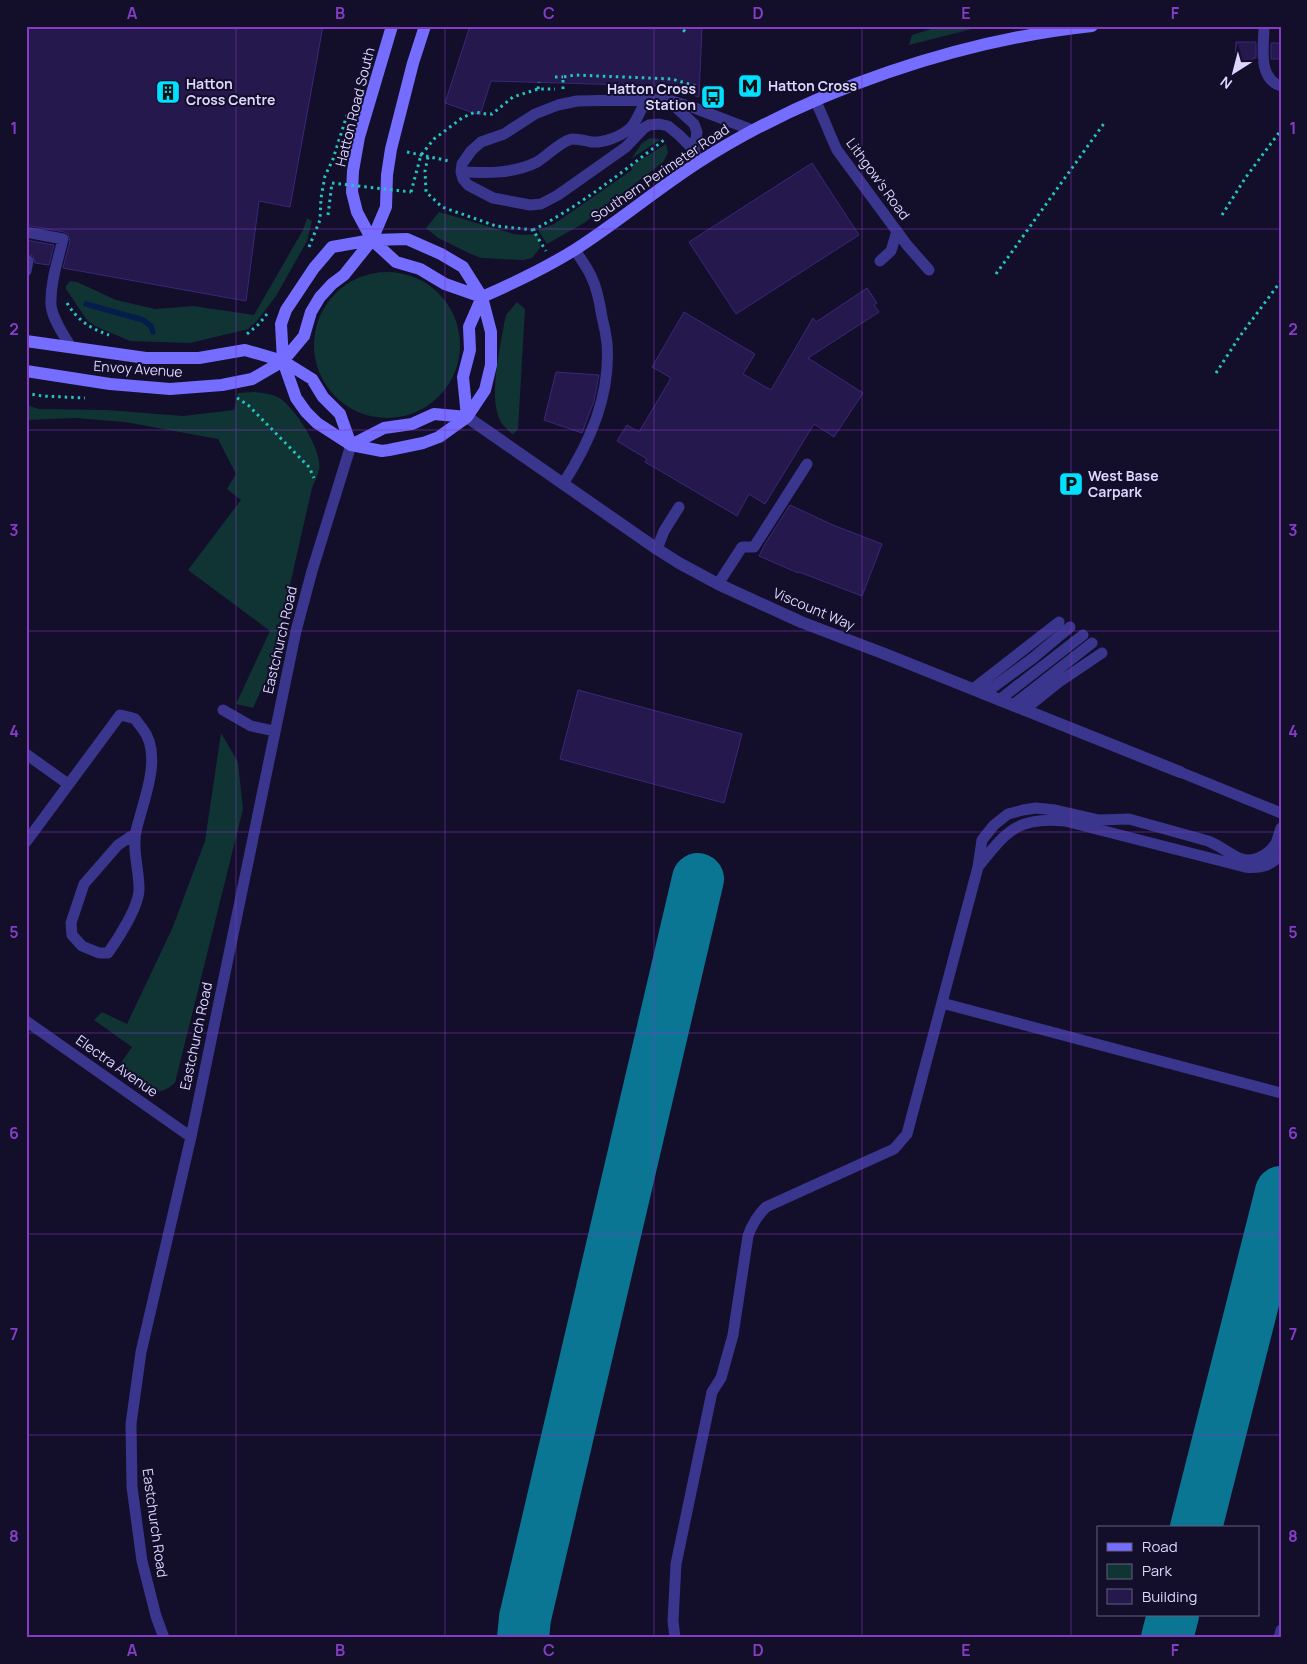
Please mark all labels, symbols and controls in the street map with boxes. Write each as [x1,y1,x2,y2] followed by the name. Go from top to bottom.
[127,2,138,24] text: A
[335,2,345,24] text: B
[543,2,555,24] text: C
[752,2,764,24] text: D
[961,2,971,24] text: E
[1171,2,1180,24] text: F
[331,45,379,169] street label: Hatton Road South
[1210,48,1260,98] north arrow
[1216,72,1236,94] text: N
[737,73,763,99] metro station icon: Hatton Cross
[186,74,275,109] place label: Hatton Cross Centre
[768,76,858,95] place label: Hatton Cross
[155,79,181,105] building icon: Hatton Cross Centre
[607,79,696,114] place label: Hatton Cross Station
[700,84,726,110] bus stop icon: Hatton Cross Station
[10,117,18,139] text: 1
[1289,117,1297,139] text: 1
[587,119,733,226] street label: Southern Perimeter Road
[842,134,915,223] street label: Lithgow's Road
[9,318,19,340] text: 2
[1288,318,1298,340] text: 2
[93,356,183,381] street label: Envoy Avenue
[1088,466,1159,501] place label: West Base Carpark
[1058,471,1084,497] parking icon: West Base Carpark
[9,519,19,541] text: 3
[1288,519,1298,541] text: 3
[771,583,858,634] street label: Viscount Way
[258,584,301,696] street label: Eastchurch Road
[9,720,19,742] text: 4
[1288,720,1298,742] text: 4
[9,921,19,943] text: 5
[1288,921,1298,943] text: 5
[175,980,216,1092] street label: Eastchurch Road
[72,1030,162,1101] street label: Electra Avenue
[9,1122,19,1144] text: 6
[1288,1122,1298,1144] text: 6
[10,1323,18,1345] text: 7
[1289,1323,1297,1345] text: 7
[138,1467,173,1579] street label: Eastchurch Road
[9,1525,19,1547] text: 8
[1288,1525,1298,1547] text: 8
[1097,1526,1260,1616] legend
[1142,1536,1178,1557] text: Road
[1142,1560,1172,1581] text: Park
[1142,1586,1197,1607] text: Building
[127,1639,138,1661] text: A
[335,1639,345,1661] text: B
[543,1639,555,1661] text: C
[752,1639,764,1661] text: D
[961,1639,971,1661] text: E
[1171,1639,1180,1661] text: F

